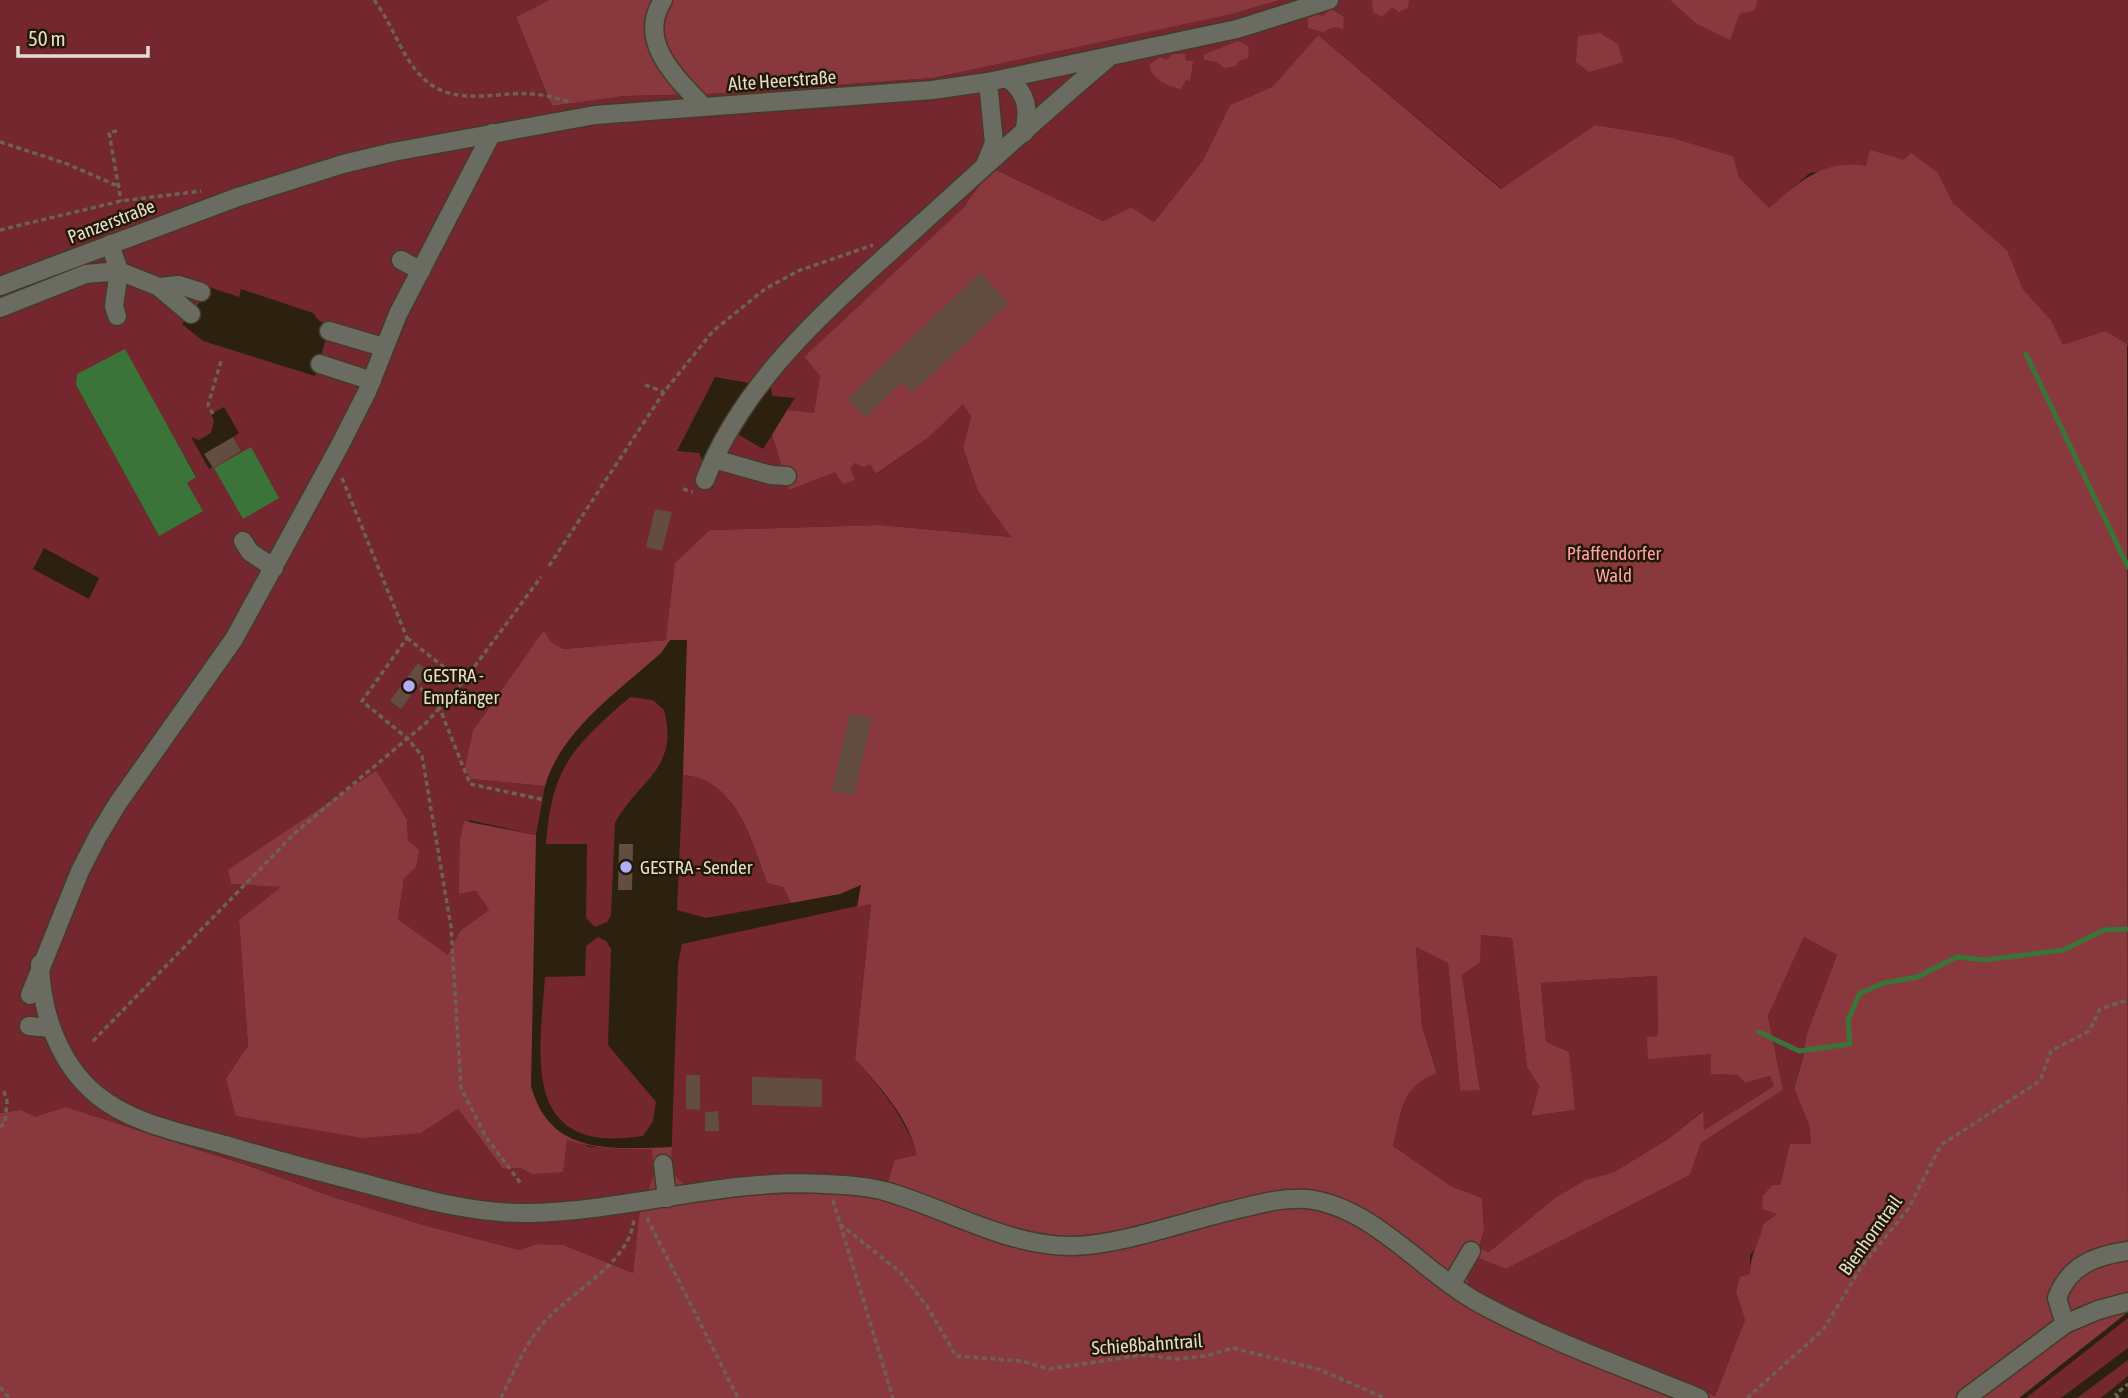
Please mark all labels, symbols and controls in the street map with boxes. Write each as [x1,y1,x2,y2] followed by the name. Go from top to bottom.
[18,14,147,58] scale bar
[28,26,66,50] text: 50 m
[727,65,837,95] street label: Alte Heerstraße
[64,194,158,248] street label: Panzerstraße
[1567,542,1662,586] park label: Pfaffendorfer Wald
[423,664,499,708] place label: GESTRA - Empfänger
[401,678,417,694] marker: GESTRA - Empfänger
[640,856,753,878] place label: GESTRA - Sender
[618,859,634,875] marker: GESTRA - Sender
[1834,1191,1906,1279] street label: Bienhorntrail
[1091,1329,1203,1359] street label: Schießbahntrail

